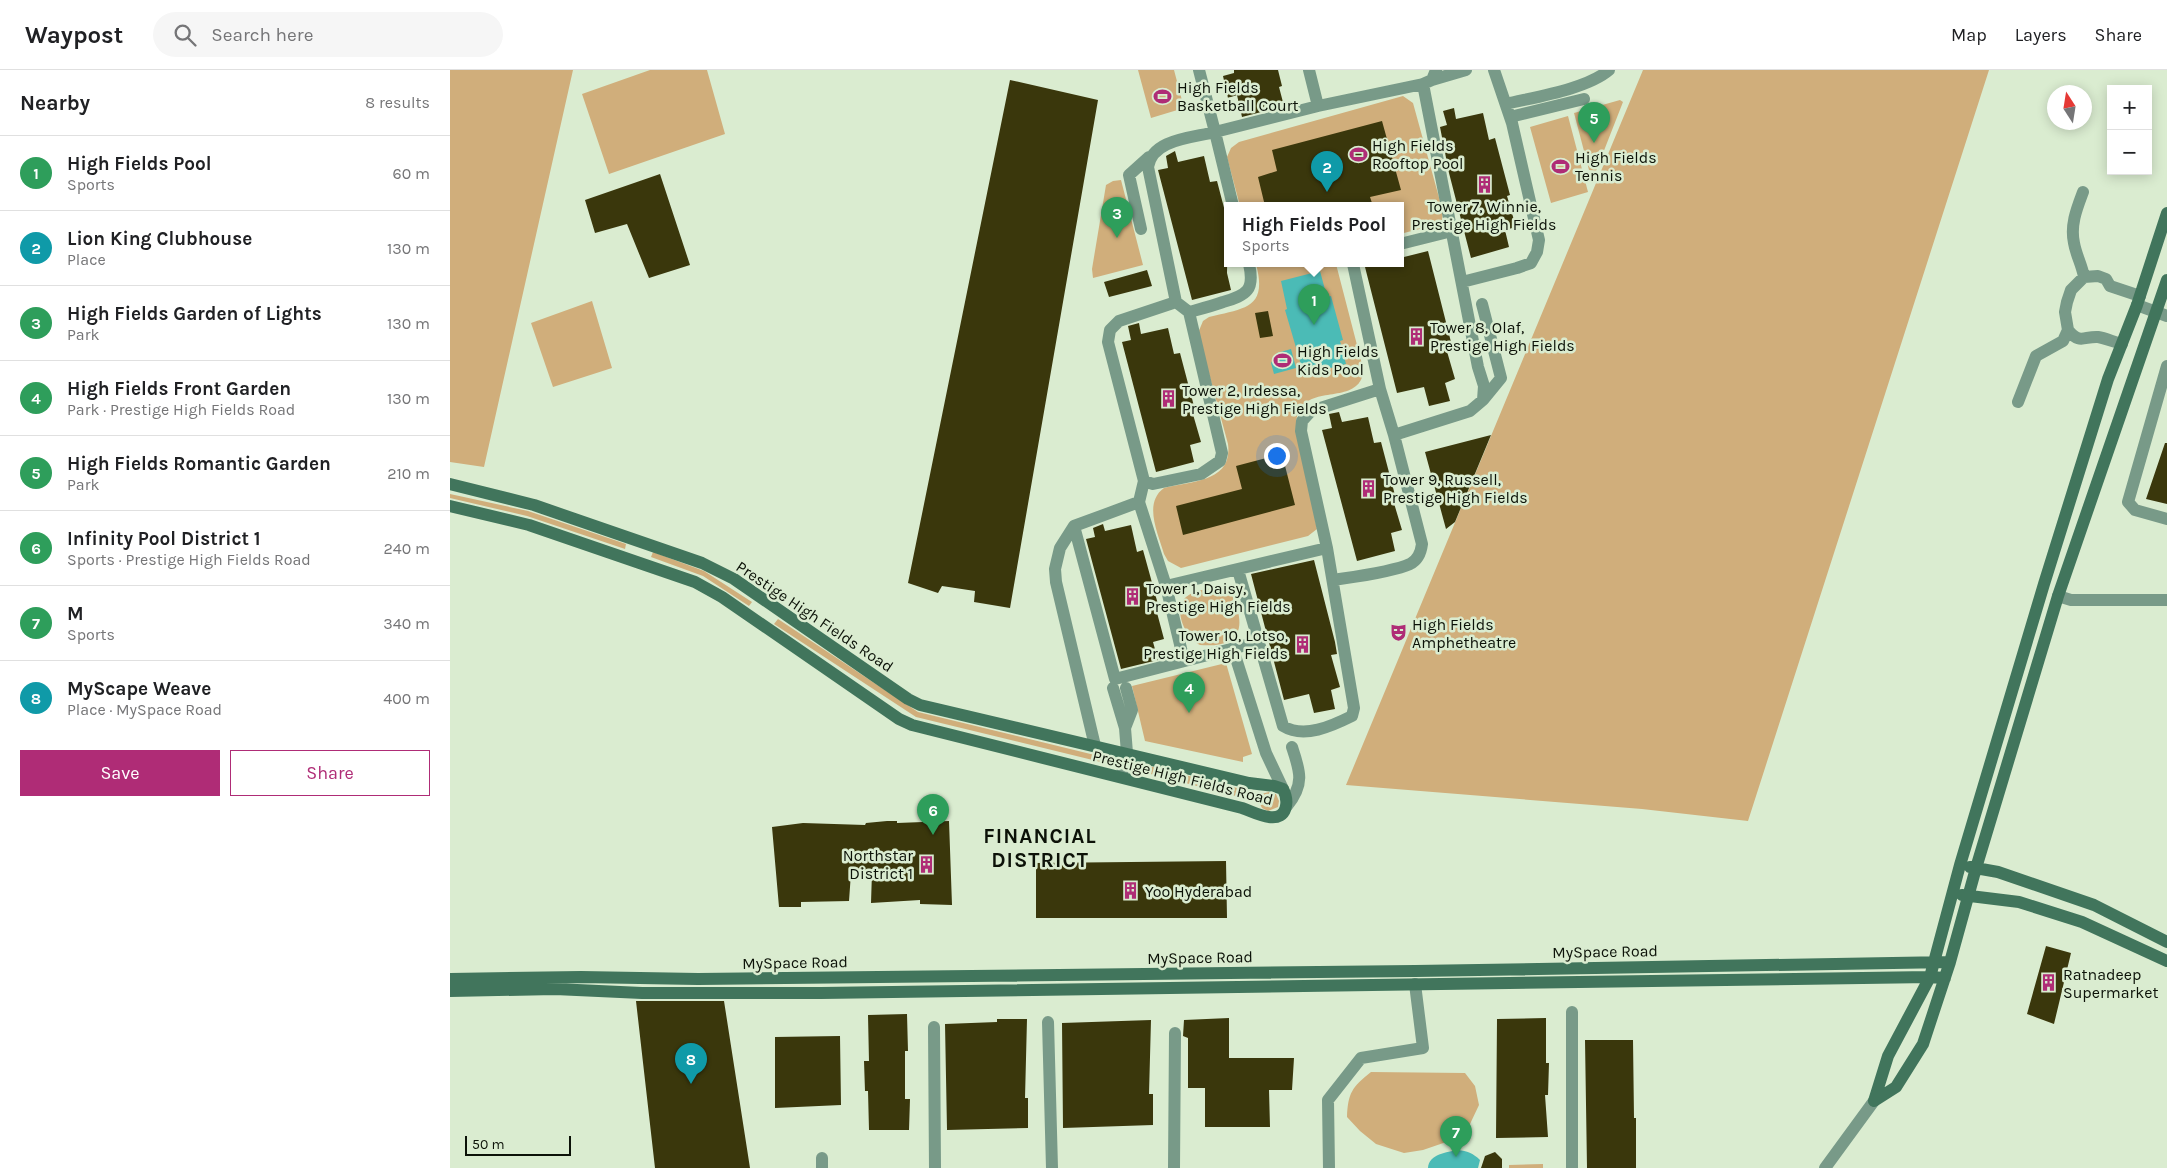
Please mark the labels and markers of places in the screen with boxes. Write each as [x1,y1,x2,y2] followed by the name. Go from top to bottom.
[1177,78,1299,115] place label: High Fields Basketball Court
[1153,86,1173,106] sports icon: High Fields Basketball Court
[1578,102,1610,143] pin: 5
[1372,136,1464,173] place label: High Fields Rooftop Pool
[1348,144,1368,164] sports icon: High Fields Rooftop Pool
[1575,148,1657,185] place label: High Fields Tennis
[1311,151,1343,192] pin: 2
[1551,156,1571,176] sports icon: High Fields Tennis
[1474,175,1494,195] building icon: Tower 7, Winnie, Prestige High Fields
[1101,197,1133,238] pin: 3
[1412,197,1556,234] place label: Tower 7, Winnie, Prestige High Fields
[1298,284,1330,325] pin: 1
[1430,318,1575,355] place label: Tower 8, Olaf, Prestige High Fields
[1406,326,1426,346] building icon: Tower 8, Olaf, Prestige High Fields
[1297,342,1379,379] place label: High Fields Kids Pool
[1273,350,1293,370] sports icon: High Fields Kids Pool
[1182,381,1327,418] place label: Tower 2, Irdessa, Prestige High Fields
[1158,389,1178,409] building icon: Tower 2, Irdessa, Prestige High Fields
[1383,470,1528,507] place label: Tower 9, Russell, Prestige High Fields
[1359,478,1379,498] building icon: Tower 9, Russell, Prestige High Fields
[1146,579,1291,616] place label: Tower 1, Daisy, Prestige High Fields
[1122,587,1142,607] building icon: Tower 1, Daisy, Prestige High Fields
[1412,615,1516,652] place label: High Fields Amphetheatre
[1388,623,1408,643] theatre icon: High Fields Amphetheatre
[1143,626,1288,663] place label: Tower 10, Lotso, Prestige High Fields
[1292,634,1312,654] building icon: Tower 10, Lotso, Prestige High Fields
[1173,672,1205,713] pin: 4
[917,794,949,835] pin: 6
[843,846,913,883] place label: Northstar District 1
[917,854,937,874] building icon: Northstar District 1
[1121,881,1141,901] building icon: Yoo Hyderabad
[1145,882,1252,901] place label: Yoo Hyderabad
[2063,965,2159,1002] place label: Ratnadeep Supermarket
[2039,973,2059,993] building icon: Ratnadeep Supermarket
[675,1043,707,1084] pin: 8
[1440,1116,1472,1157] pin: 7

